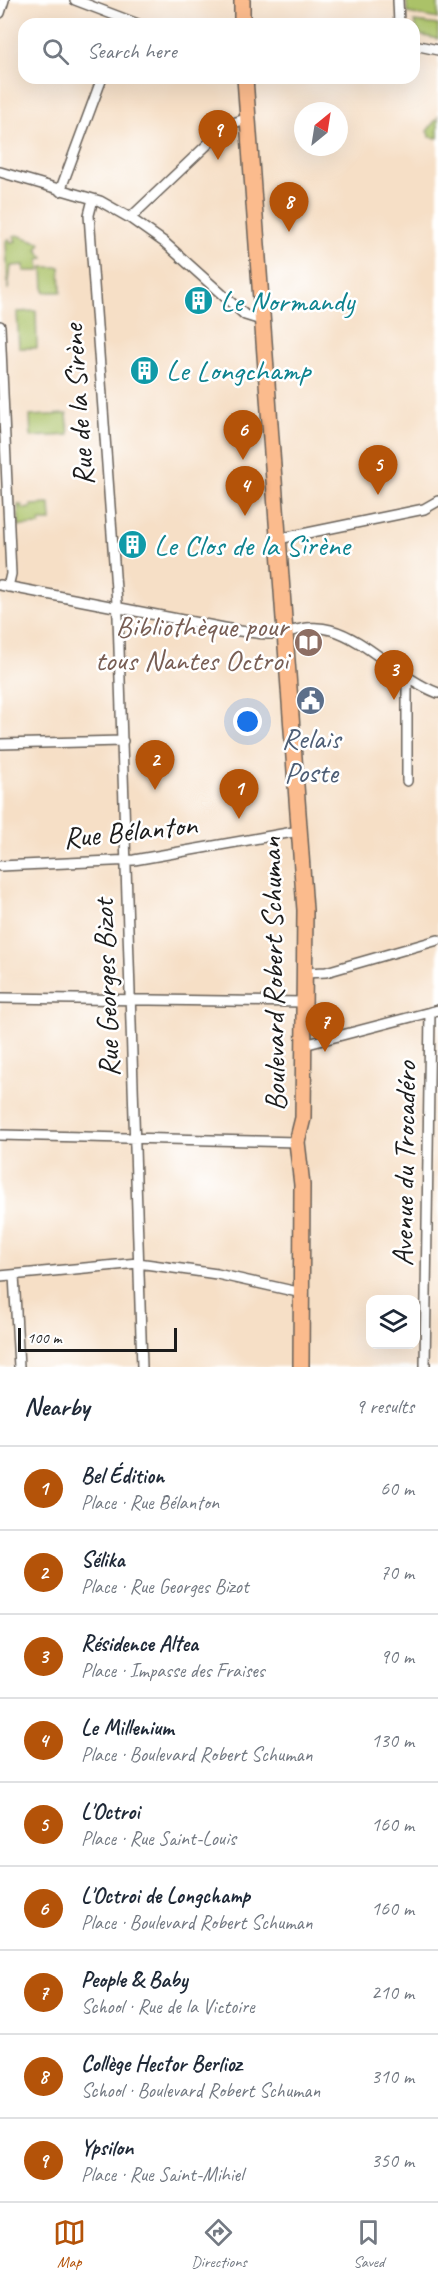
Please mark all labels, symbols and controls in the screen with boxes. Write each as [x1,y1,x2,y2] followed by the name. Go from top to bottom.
[18,18,420,84] search box
[39,35,72,68] icon: search
[87,37,177,65] text: Search here
[294,102,348,156] north arrow
[198,110,238,160] pin: 9
[270,182,308,232] pin: 8
[220,282,356,320] place label: Le Normandy
[183,285,215,317] building icon: Le Normandy
[53,321,103,487] street label: Rue de la Sirène
[166,351,312,389] place label: Le Longchamp
[129,354,161,386] building icon: Le Longchamp
[224,410,262,460] pin: 6
[358,446,398,495] pin: 5
[226,466,264,516] pin: 4
[154,526,352,564] place label: Le Clos de la Sirène
[117,529,149,561] building icon: Le Clos de la Sirène
[95,607,291,679] place label: Bibliothèque pour tous Nantes Octroi
[293,627,325,659] library icon: Bibliothèque pour tous Nantes Octroi
[374,650,414,700] pin: 3
[295,685,327,717] public building icon: Relais Poste
[233,707,262,736] your location
[282,719,343,791] place label: Relais Poste
[136,740,174,790] pin: 2
[220,770,258,819] pin: 1
[61,805,200,857] street label: Rue Bélanton
[252,836,294,1111] street label: Boulevard Robert Schuman
[84,895,128,1078] street label: Rue Georges Bizot
[306,1002,344,1052] pin: 7
[383,1060,425,1267] street label: Avenue du Trocadéro
[366,1295,420,1349] map controls
[366,1295,420,1349] button: layers
[18,1325,177,1352] scale bar
[27,1328,61,1348] text: 100 m
[24,1390,89,1423] text: Nearby
[355,1394,414,1419] text: 9 results
[81,1462,164,1490] text: Bel Édition
[39,1476,48,1501] text: 1
[380,1476,414,1501] text: 60 m
[81,1490,219,1515] text: Place · Rue Bélanton
[81,1546,125,1574] text: Sélika
[39,1560,48,1585] text: 2
[380,1560,414,1585] text: 70 m
[81,1574,249,1599] text: Place · Rue Georges Bizot
[81,1630,198,1658] text: Résidence Altea
[39,1644,48,1669] text: 3
[380,1644,414,1669] text: 90 m
[81,1658,265,1683] text: Place · Impasse des Fraises
[81,1714,174,1742] text: Le Millenium
[39,1728,48,1753] text: 4
[371,1728,414,1753] text: 130 m
[81,1742,312,1767] text: Place · Boulevard Robert Schuman
[81,1798,140,1826] text: L'Octroi
[39,1812,48,1837] text: 5
[371,1812,414,1837] text: 160 m
[81,1826,236,1851] text: Place · Rue Saint-Louis
[81,1882,250,1910] text: L'Octroi de Longchamp
[39,1896,48,1921] text: 6
[371,1896,414,1921] text: 160 m
[81,1910,312,1935] text: Place · Boulevard Robert Schuman
[81,1966,187,1994] text: People & Baby
[39,1980,48,2005] text: 7
[371,1980,414,2005] text: 210 m
[81,1994,255,2019] text: School · Rue de la Victoire
[81,2050,241,2078] text: Collège Hector Berlioz
[39,2064,48,2089] text: 8
[371,2064,414,2089] text: 310 m
[81,2078,320,2103] text: School · Boulevard Robert Schuman
[81,2134,133,2162] text: Ypsilon
[39,2148,48,2173] text: 9
[371,2148,414,2173] text: 350 m
[81,2162,243,2187] text: Place · Rue Saint-Mihiel
[53,2216,86,2272] tab: Map
[191,2216,247,2272] tab: Directions
[352,2216,385,2272] tab: Saved

